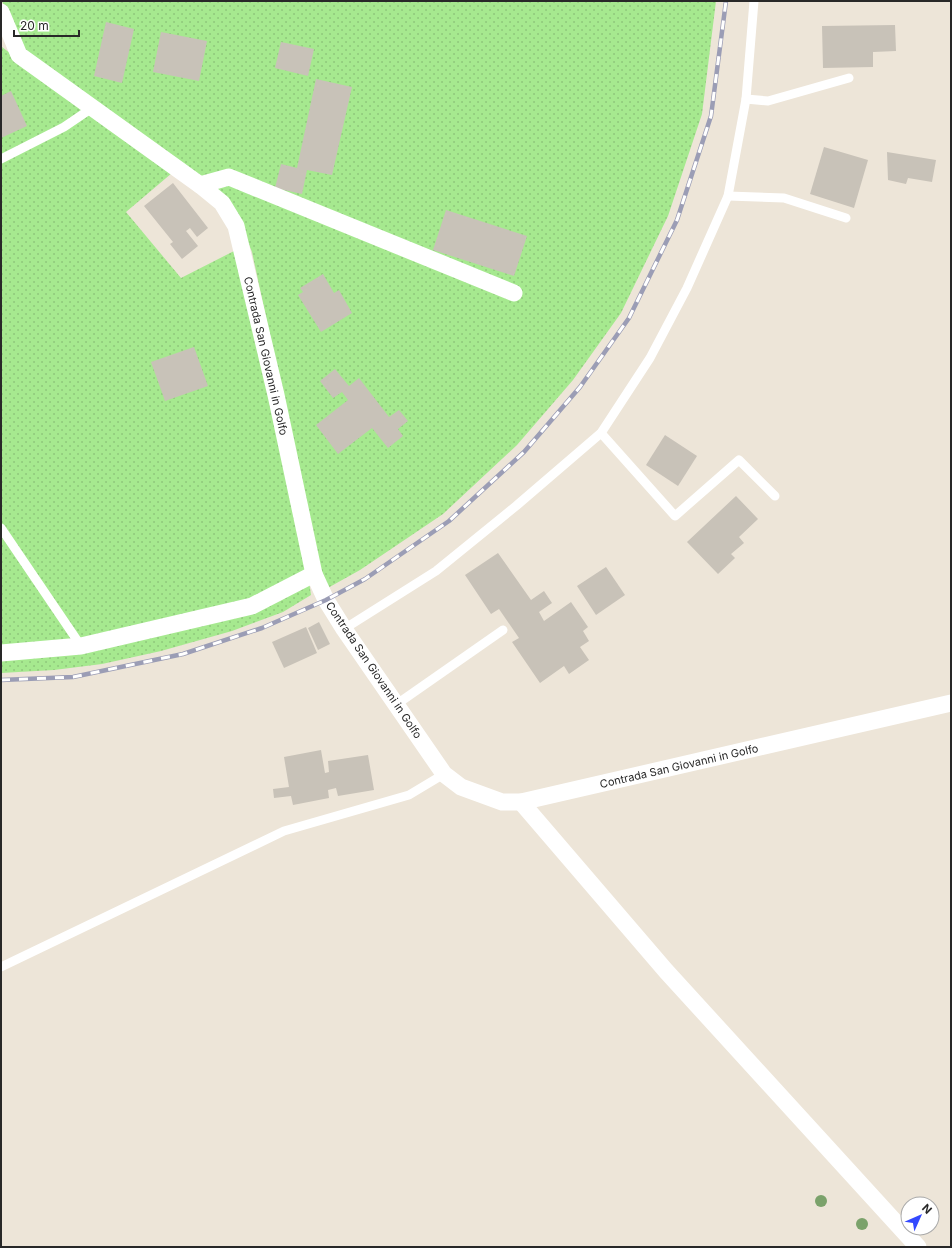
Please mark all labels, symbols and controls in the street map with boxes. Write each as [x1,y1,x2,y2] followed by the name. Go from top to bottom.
[14,12,79,38] scale bar
[20,18,49,33] text: 20 m
[241,275,291,437] street label: Contrada San Giovanni in Golfo
[323,599,425,742] street label: Contrada San Giovanni in Golfo
[598,741,760,791] street label: Contrada San Giovanni in Golfo
[900,1196,940,1236] north arrow
[919,1201,935,1217] text: N

